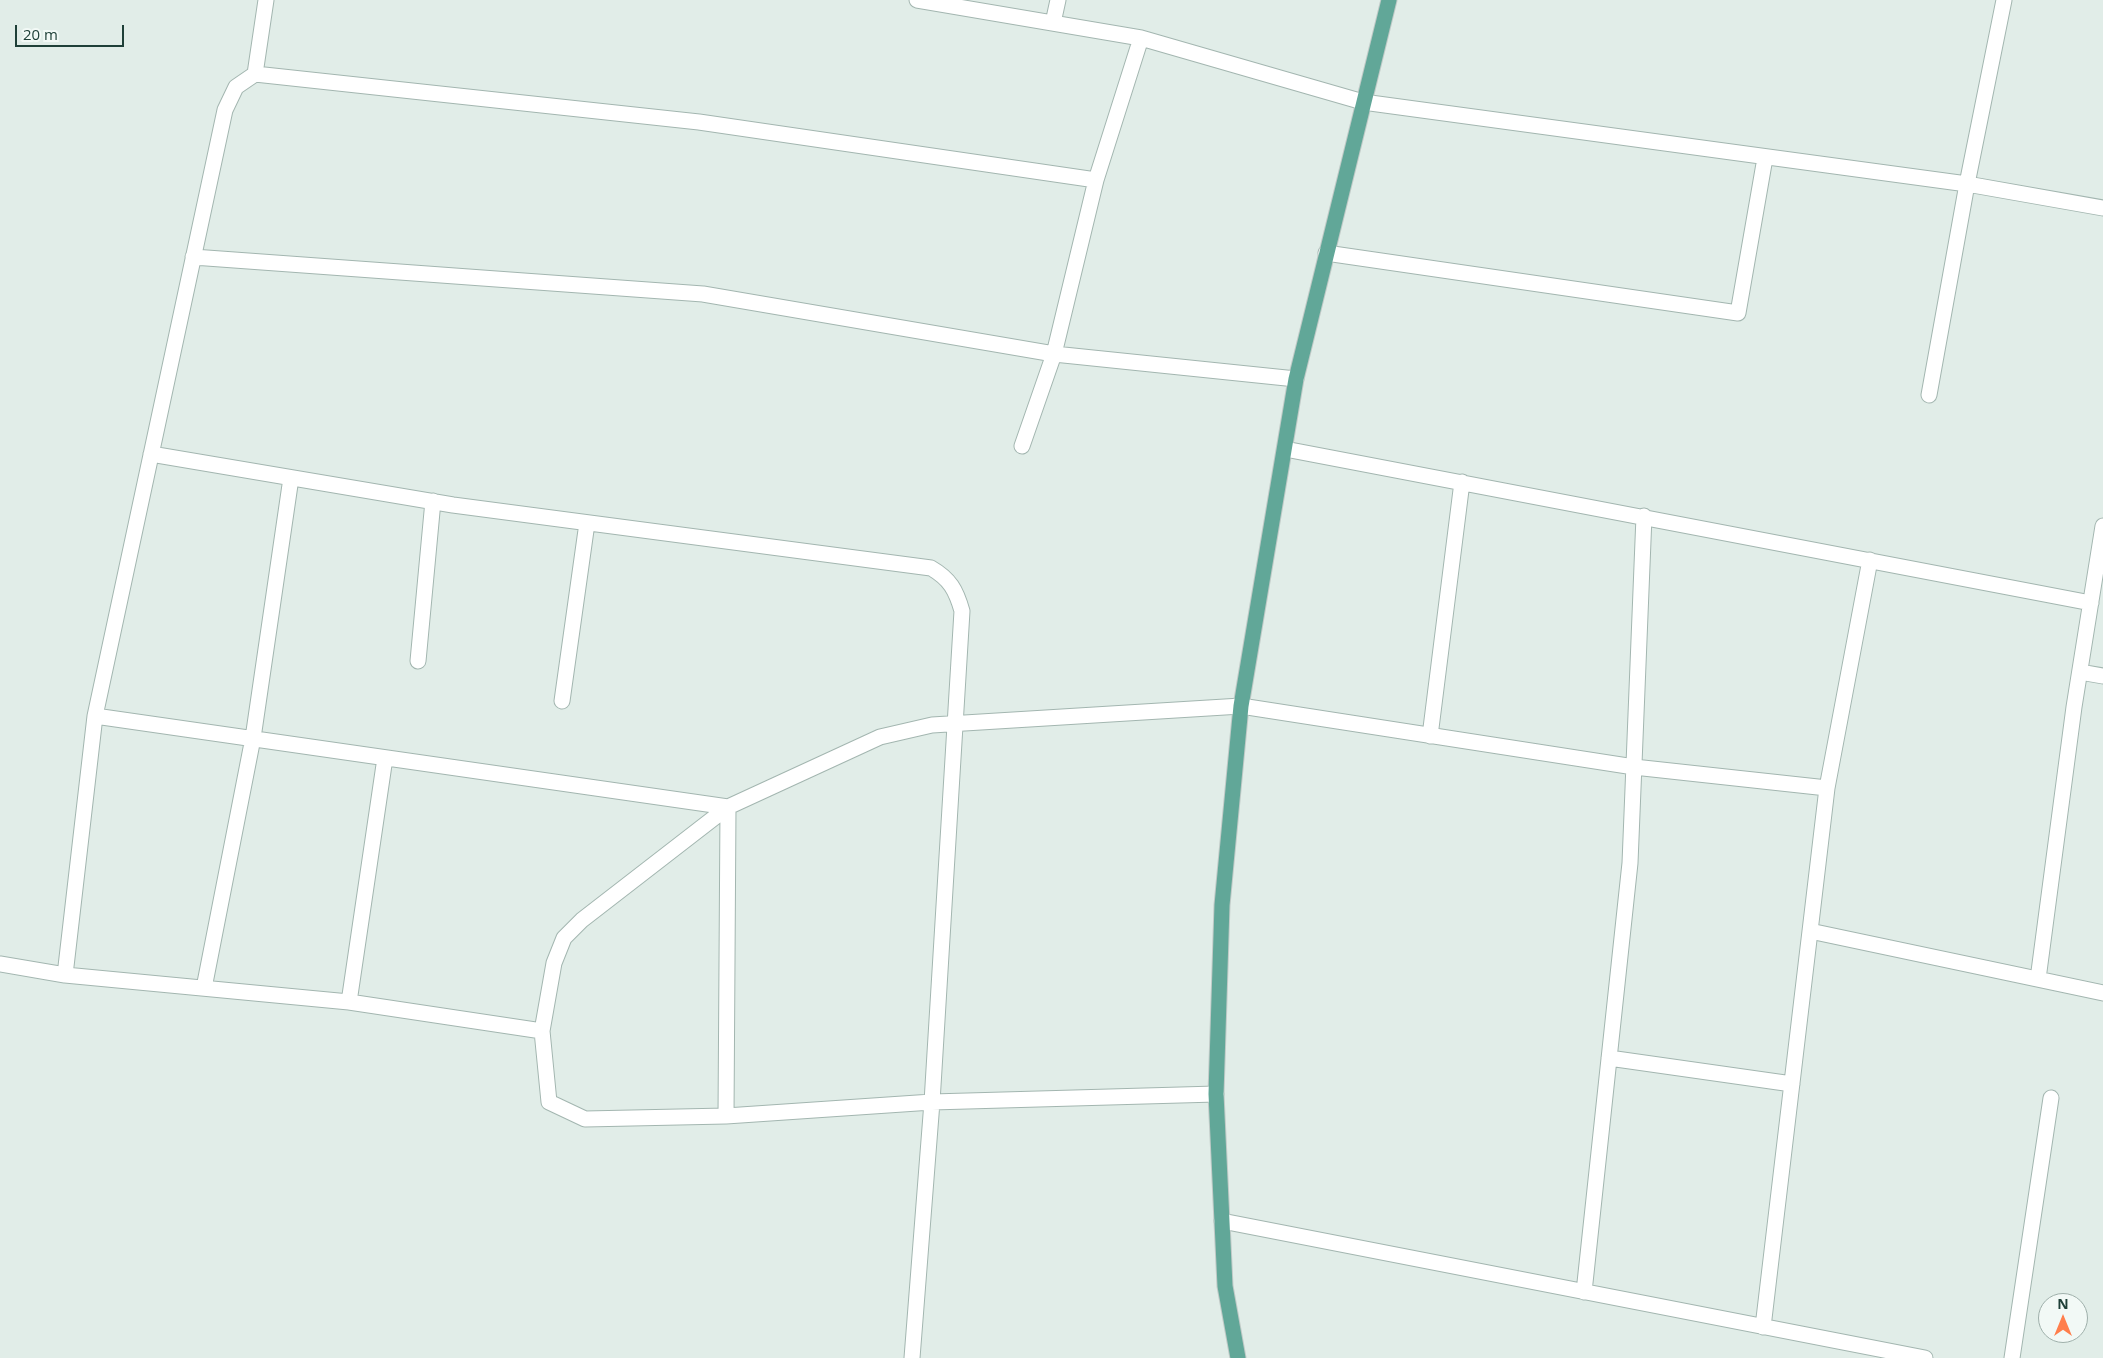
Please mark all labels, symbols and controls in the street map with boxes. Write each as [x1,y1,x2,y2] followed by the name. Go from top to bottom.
[18,15,126,47] scale bar
[23,24,58,44] text: 20 m
[2038,1293,2088,1343] north arrow
[2057,1294,2069,1313] text: N

